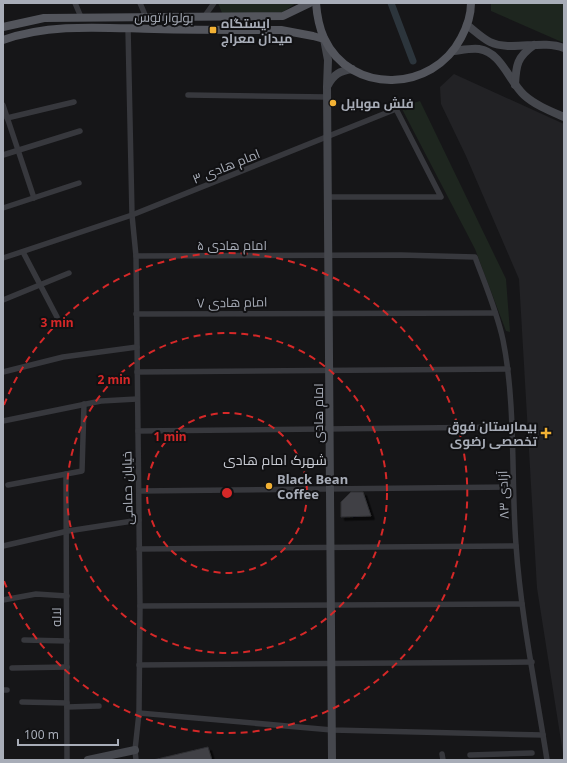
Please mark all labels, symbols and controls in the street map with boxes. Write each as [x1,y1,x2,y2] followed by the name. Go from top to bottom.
[134,7,194,27] street label: بولوار توس
[221,14,293,47] place label: ایستگاه میدان معراج
[208,25,218,35] marker: ایستگاه میدان معراج
[341,94,414,112] place label: فلش موبایل
[328,98,338,108] marker: فلش موبایل
[189,144,263,189] street label: امام هادی ۳
[197,236,267,255] street label: امام هادی ۵
[196,292,268,313] street label: امام هادی ۷
[40,314,74,331] text: 3 min
[97,371,131,388] text: 2 min
[309,383,328,443] street label: امام هادی
[448,417,537,450] place label: بیمارستان فوق تخصصی رضوی
[540,427,552,439] marker: بیمارستان فوق تخصصی رضوی
[153,428,187,445] text: 1 min
[223,450,327,470] district label: شهرک امام هادی
[117,451,137,525] street label: خیابان حمامی
[277,470,348,503] place label: Black Bean Coffee
[493,470,513,520] street label: آزادی ۸۳
[264,481,274,491] marker: Black Bean Coffee
[220,486,234,500] centre of rings
[47,607,65,627] street label: لاله
[18,721,118,747] scale bar
[24,726,59,743] text: 100 m

